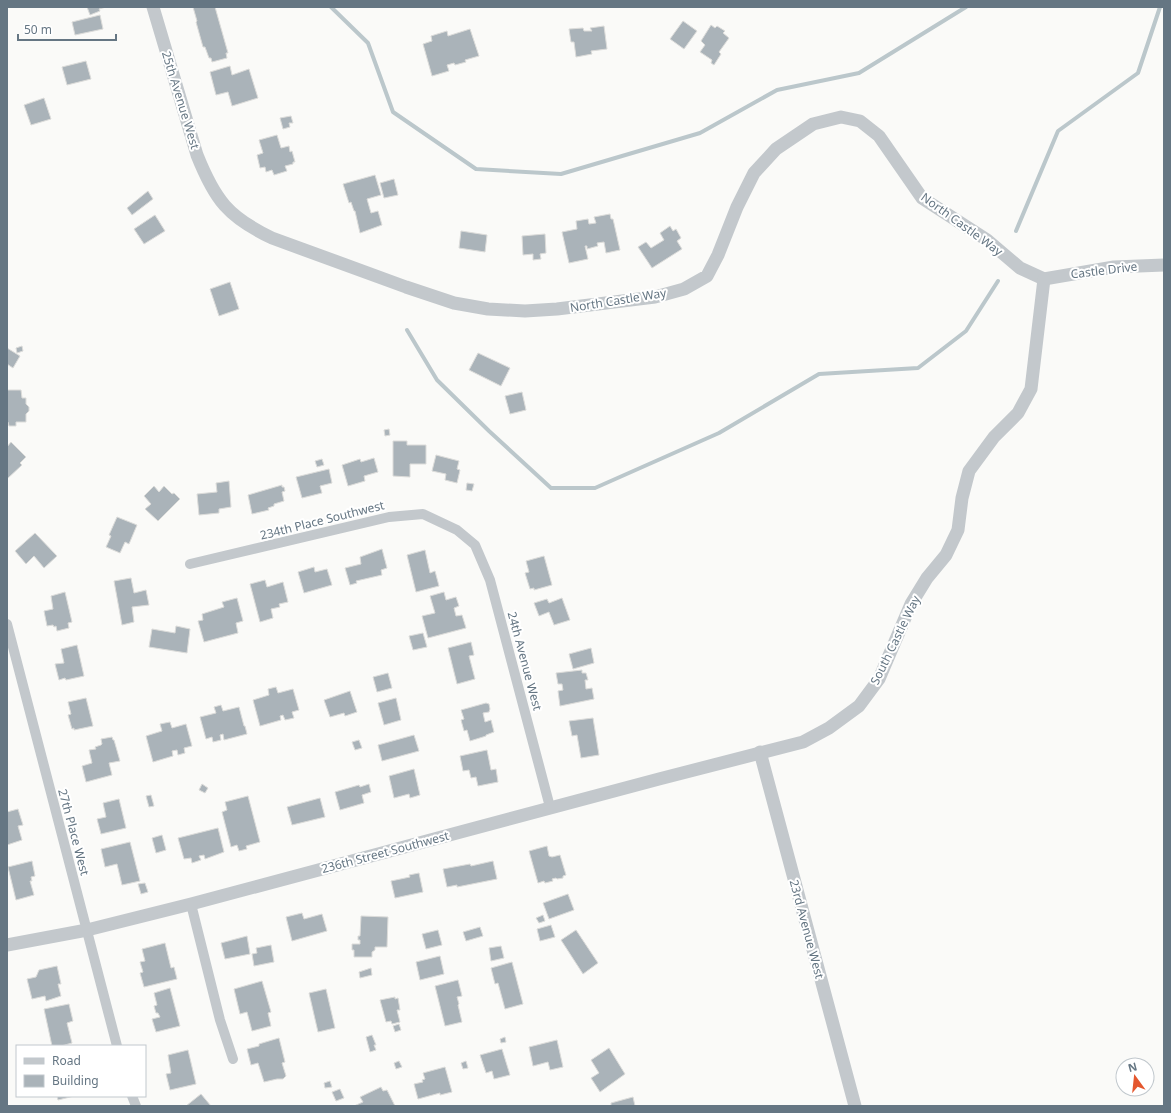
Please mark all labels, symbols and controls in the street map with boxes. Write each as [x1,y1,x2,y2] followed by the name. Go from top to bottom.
[18,16,116,42] scale bar
[24,21,52,38] text: 50 m
[158,49,204,152] street label: 25th Avenue West
[918,189,1007,260] street label: North Castle Way
[1070,257,1139,283] street label: Castle Drive
[569,284,668,316] street label: North Castle Way
[258,496,387,544] street label: 234th Place Southwest
[866,592,924,687] street label: South Castle Way
[504,610,547,713] street label: 24th Avenue West
[54,787,94,878] street label: 27th Place West
[319,827,451,877] street label: 236th Street Southwest
[786,878,829,981] street label: 23rd Avenue West
[16,1045,146,1097] legend
[52,1052,81,1069] text: Road
[1115,1057,1155,1097] north arrow
[1126,1058,1139,1075] text: N
[52,1072,99,1089] text: Building

